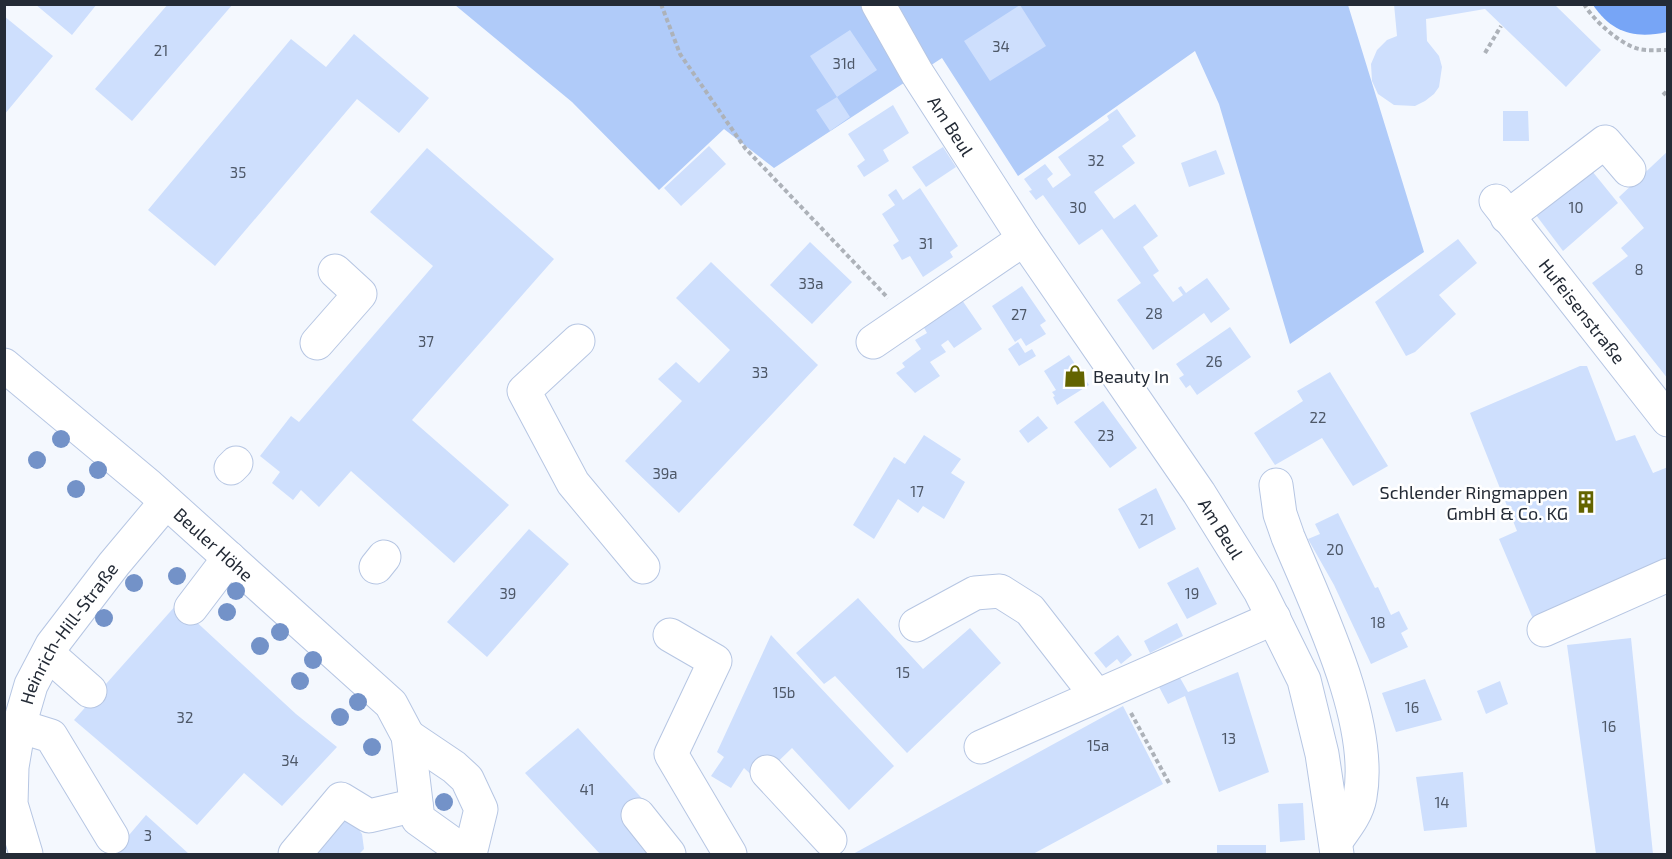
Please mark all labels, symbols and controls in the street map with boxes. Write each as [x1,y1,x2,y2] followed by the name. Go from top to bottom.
[992,37,1010,55] house number: 34
[154,41,168,59] house number: 21
[833,54,855,72] house number: 31d
[923,91,979,161] street label: Am Beul
[1088,151,1104,169] house number: 32
[230,163,246,181] house number: 35
[1069,198,1087,216] house number: 30
[1568,198,1584,216] house number: 10
[919,234,933,252] house number: 31
[1534,254,1630,368] street label: Hufeisenstraße
[1634,260,1644,278] house number: 8
[799,274,823,292] house number: 33a
[1145,304,1163,322] house number: 28
[1011,305,1027,323] house number: 27
[418,332,434,350] house number: 37
[1205,352,1223,370] house number: 26
[752,363,768,381] house number: 33
[1062,363,1088,389] shop icon: Beauty In
[1093,365,1169,387] place label: Beauty In
[1310,408,1326,426] house number: 22
[1098,426,1114,444] house number: 23
[652,464,678,482] house number: 39a
[1380,481,1568,524] place label: Schlender Ringmappen GmbH & Co. KG
[910,482,924,500] house number: 17
[1573,489,1599,515] building icon: Schlender Ringmappen GmbH & Co. KG
[1194,494,1249,563] street label: Am Beul
[169,503,258,586] street label: Beuler Höhe
[1140,510,1154,528] house number: 21
[1326,540,1344,558] house number: 20
[15,558,122,707] street label: Heinrich-Hill-Straße
[500,584,516,602] house number: 39
[1185,584,1199,602] house number: 19
[1370,613,1386,631] house number: 18
[896,663,910,681] house number: 15
[773,683,795,701] house number: 15b
[1405,698,1419,716] house number: 16
[177,708,193,726] house number: 32
[1602,717,1616,735] house number: 16
[1222,729,1236,747] house number: 13
[1087,736,1109,754] house number: 15a
[281,751,299,769] house number: 34
[579,780,595,798] house number: 41
[1434,793,1450,811] house number: 14
[144,826,152,844] house number: 3

